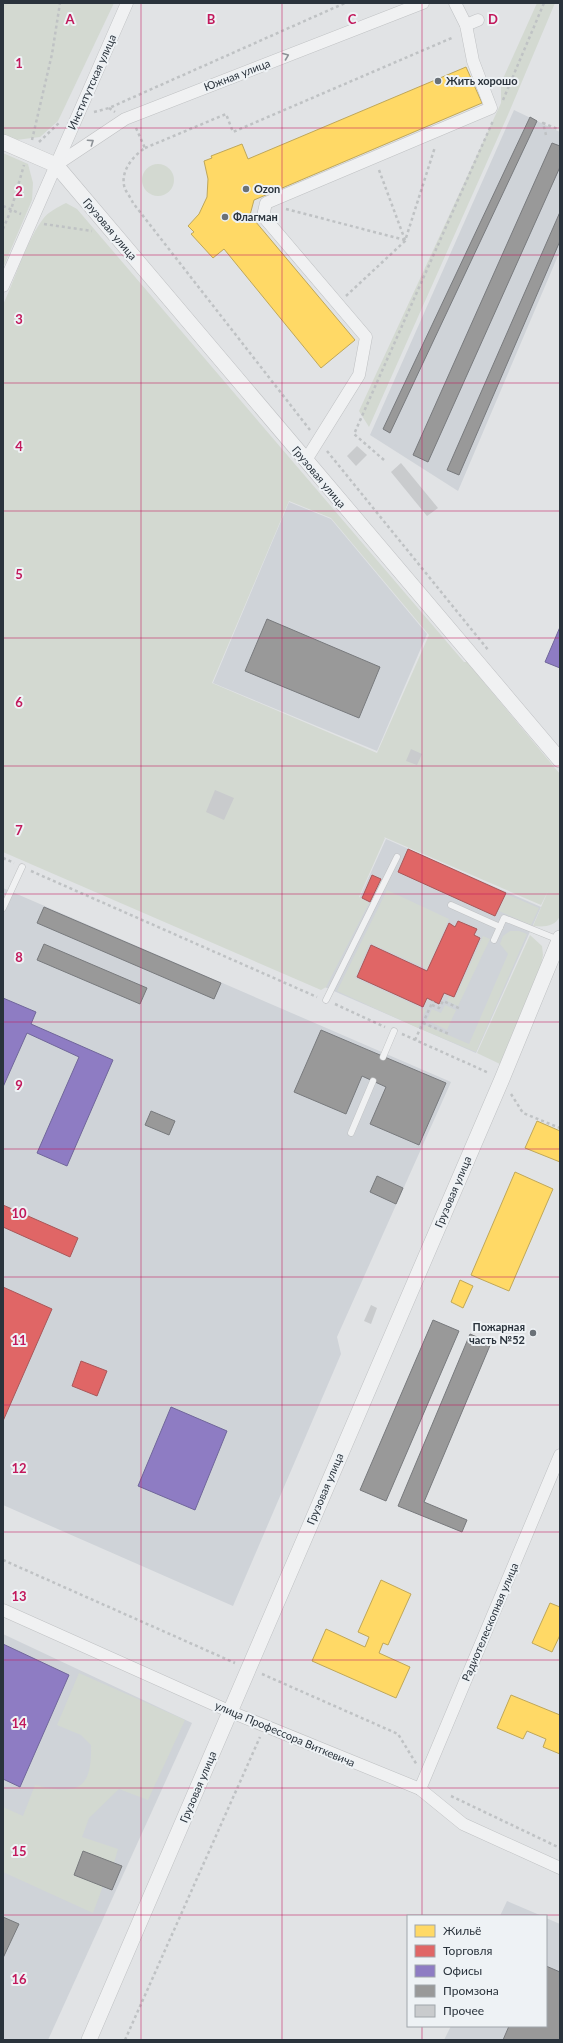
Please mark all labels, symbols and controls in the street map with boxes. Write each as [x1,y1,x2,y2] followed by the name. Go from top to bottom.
[64,11,75,27] text: A
[207,11,216,27] text: B
[348,11,357,27] text: C
[488,11,498,27] text: D
[65,32,118,131] street label: Институтская улица
[283,53,290,61] one-way arrow
[15,55,23,71] text: 1
[202,56,272,93] street label: Южная улица
[446,74,518,87] place label: Жить хорошо
[433,76,443,86] marker: Жить хорошо
[87,139,94,146] one-way arrow
[254,182,280,195] place label: Ozon
[15,183,23,199] text: 2
[241,184,251,194] marker: Ozon
[81,195,140,262] street label: Грузовая улица
[233,210,278,223] place label: Флагман
[220,212,230,222] marker: Флагман
[15,311,23,327] text: 3
[15,438,23,454] text: 4
[290,443,349,510] street label: Грузовая улица
[15,566,23,582] text: 5
[15,694,23,710] text: 6
[15,822,23,838] text: 7
[15,949,23,965] text: 8
[15,1077,23,1093] text: 9
[432,1154,474,1230] street label: Грузовая улица
[11,1205,27,1221] text: 10
[469,1320,525,1346] place label: Пожарная часть №52
[528,1328,538,1338] marker: Пожарная часть №52
[11,1332,27,1348] text: 11
[304,1451,346,1527] street label: Грузовая улица
[11,1460,27,1476] text: 12
[459,1561,520,1683] street label: Радиотелескопная улица
[11,1588,27,1604] text: 13
[213,1698,357,1769] street label: улица Профессора Виткевича
[11,1715,27,1731] text: 14
[177,1749,219,1825] street label: Грузовая улица
[11,1843,27,1859] text: 15
[407,1915,547,2027] legend
[443,1923,481,1938] text: Жильё
[443,1943,493,1958] text: Торговля
[443,1963,482,1978] text: Офисы
[11,1971,27,1987] text: 16
[443,1983,499,1998] text: Промзона
[443,2003,484,2018] text: Прочее

